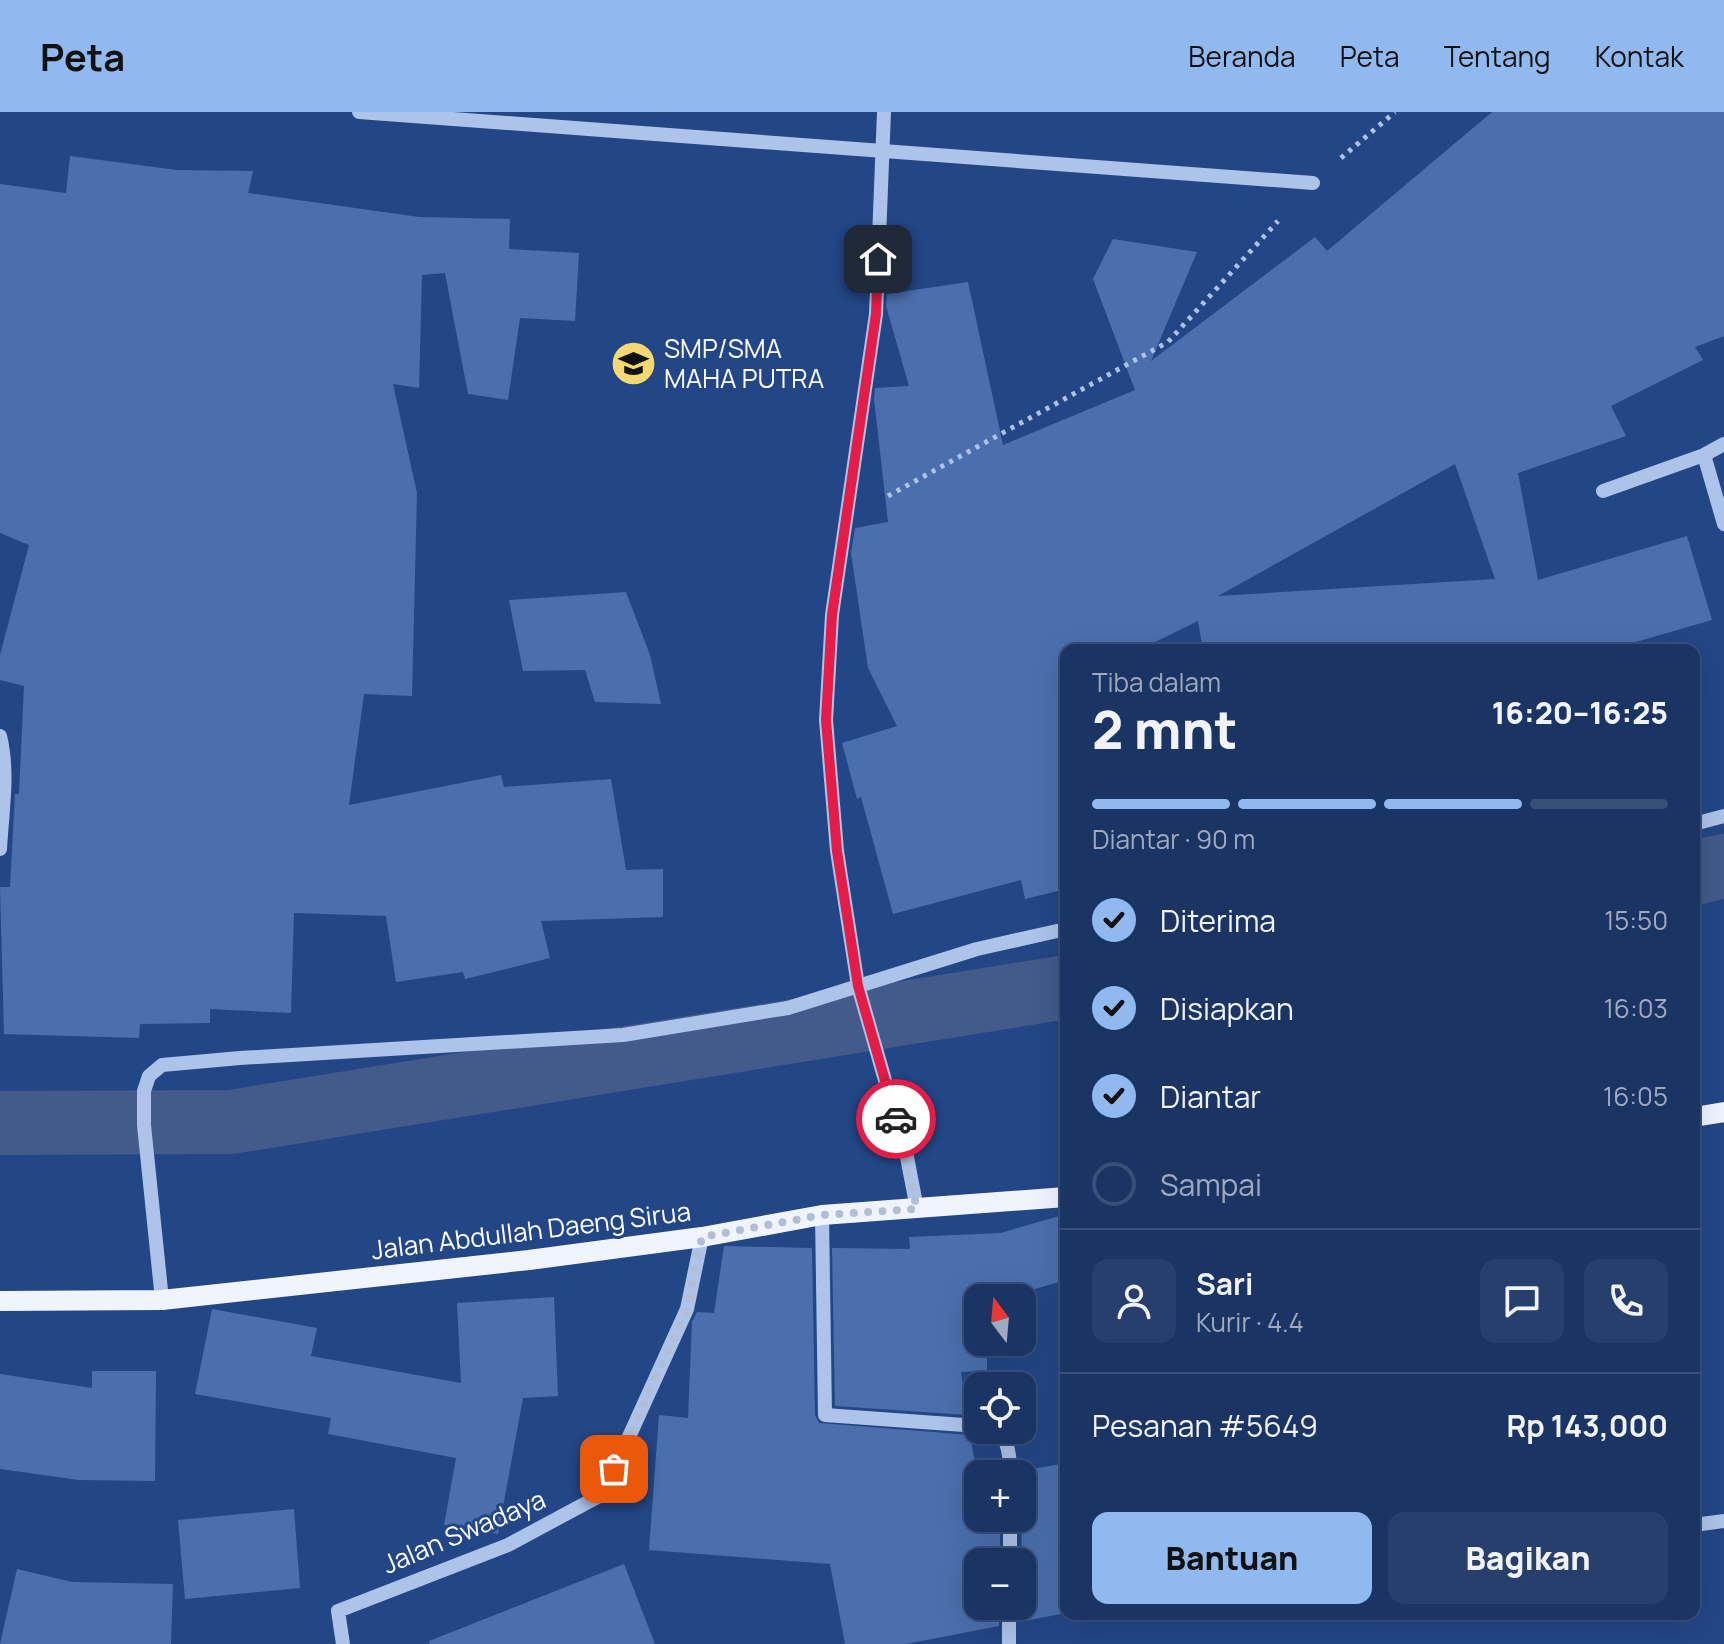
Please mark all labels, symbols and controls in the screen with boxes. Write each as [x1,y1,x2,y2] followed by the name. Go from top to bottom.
[40,30,125,82] text: Peta
[1188,37,1296,75] text: Beranda
[1340,37,1400,75] text: Peta
[1444,37,1551,75] text: Tentang
[1595,37,1684,75] text: Kontak
[844,225,912,293] pin
[856,237,900,281] icon: home
[664,330,824,396] place label: SMP/SMA MAHA PUTRA
[609,340,657,388] school or university icon: SMP/SMA MAHA PUTRA
[1092,664,1221,700] text: Tiba dalam
[1492,692,1668,733] text: 16:20–16:25
[1092,694,1238,765] text: 2 mnt
[1092,821,1255,857] text: Diantar · 90 m
[1092,898,1136,942] icon: check
[1160,900,1276,941] text: Diterima
[1604,902,1668,938] text: 15:50
[1092,986,1136,1030] icon: check
[1160,988,1294,1029] text: Disiapkan
[1604,990,1668,1026] text: 16:03
[1092,1074,1136,1118] icon: check
[1160,1076,1261,1117] text: Diantar
[1603,1078,1668,1114] text: 16:05
[856,1079,936,1159] courier
[874,1097,918,1141] icon: car
[1160,1164,1262,1205] text: Sampai
[369,1193,693,1267] street label: Jalan Abdullah Daeng Sirua
[1092,1259,1176,1343] button: person
[1480,1259,1564,1343] button: chat
[1584,1259,1668,1343] button: phone
[1196,1263,1253,1304] text: Sari
[964,1284,1036,1356] north arrow
[964,1284,1036,1620] map controls
[1196,1304,1304,1340] text: Kurir · 4.4
[964,1372,1036,1444] button: locate
[1092,1405,1318,1446] text: Pesanan #5649
[1507,1405,1668,1446] text: Rp 143,000
[580,1435,648,1503] pin
[592,1447,636,1491] icon: bag
[964,1460,1036,1532] button: +
[376,1481,551,1582] street label: Jalan Swadaya
[1092,1512,1372,1604] button: Bantuan
[1388,1512,1668,1604] button: Bagikan
[964,1548,1036,1620] button: −

